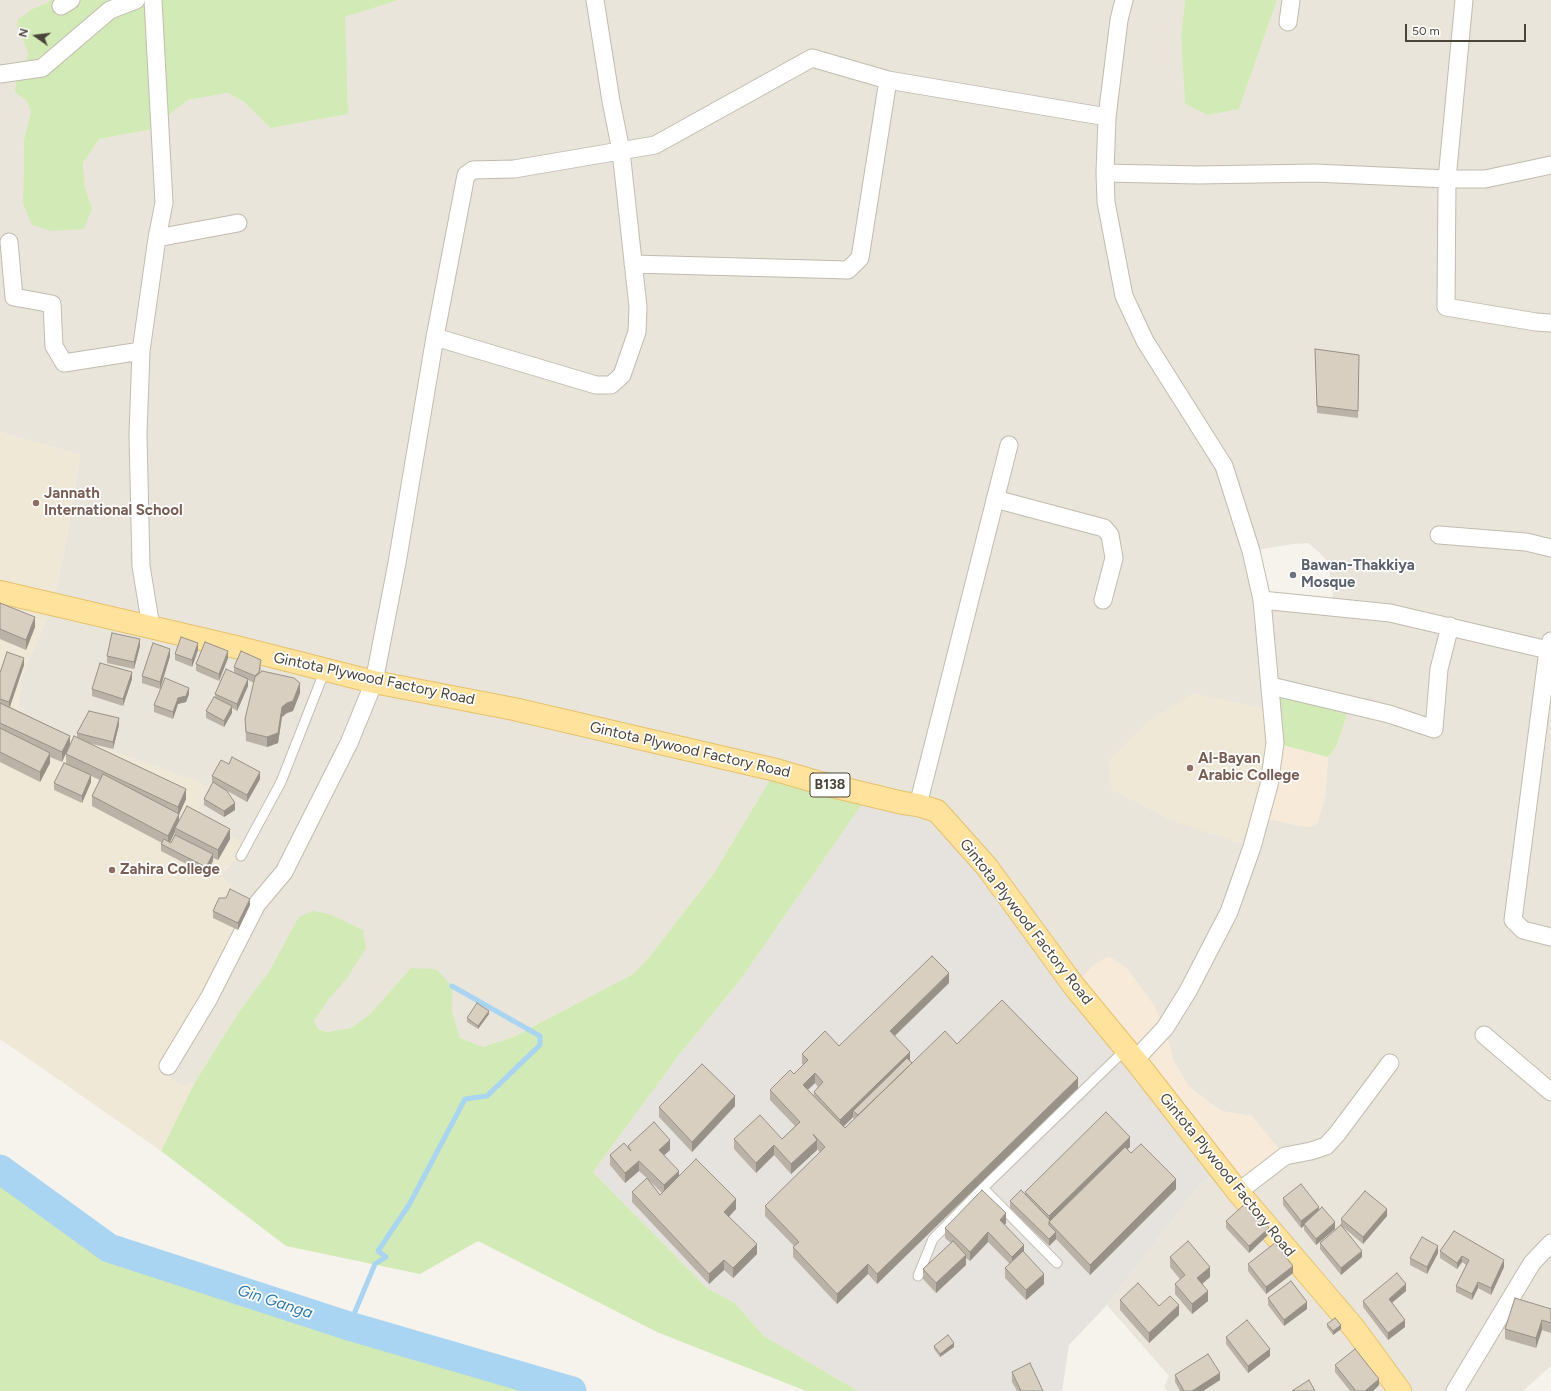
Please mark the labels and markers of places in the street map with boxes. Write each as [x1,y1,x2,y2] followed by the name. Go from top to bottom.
[44,485,183,520] place label: Jannath International School
[31,498,41,508] marker: Jannath International School
[1301,557,1415,592] place label: Bawan-Thakkiya Mosque
[1288,570,1298,580] marker: Bawan-Thakkiya Mosque
[1198,750,1300,785] place label: Al-Bayan Arabic College
[1185,763,1195,773] marker: Al-Bayan Arabic College
[120,861,220,879] place label: Zahira College
[107,865,117,875] marker: Zahira College

